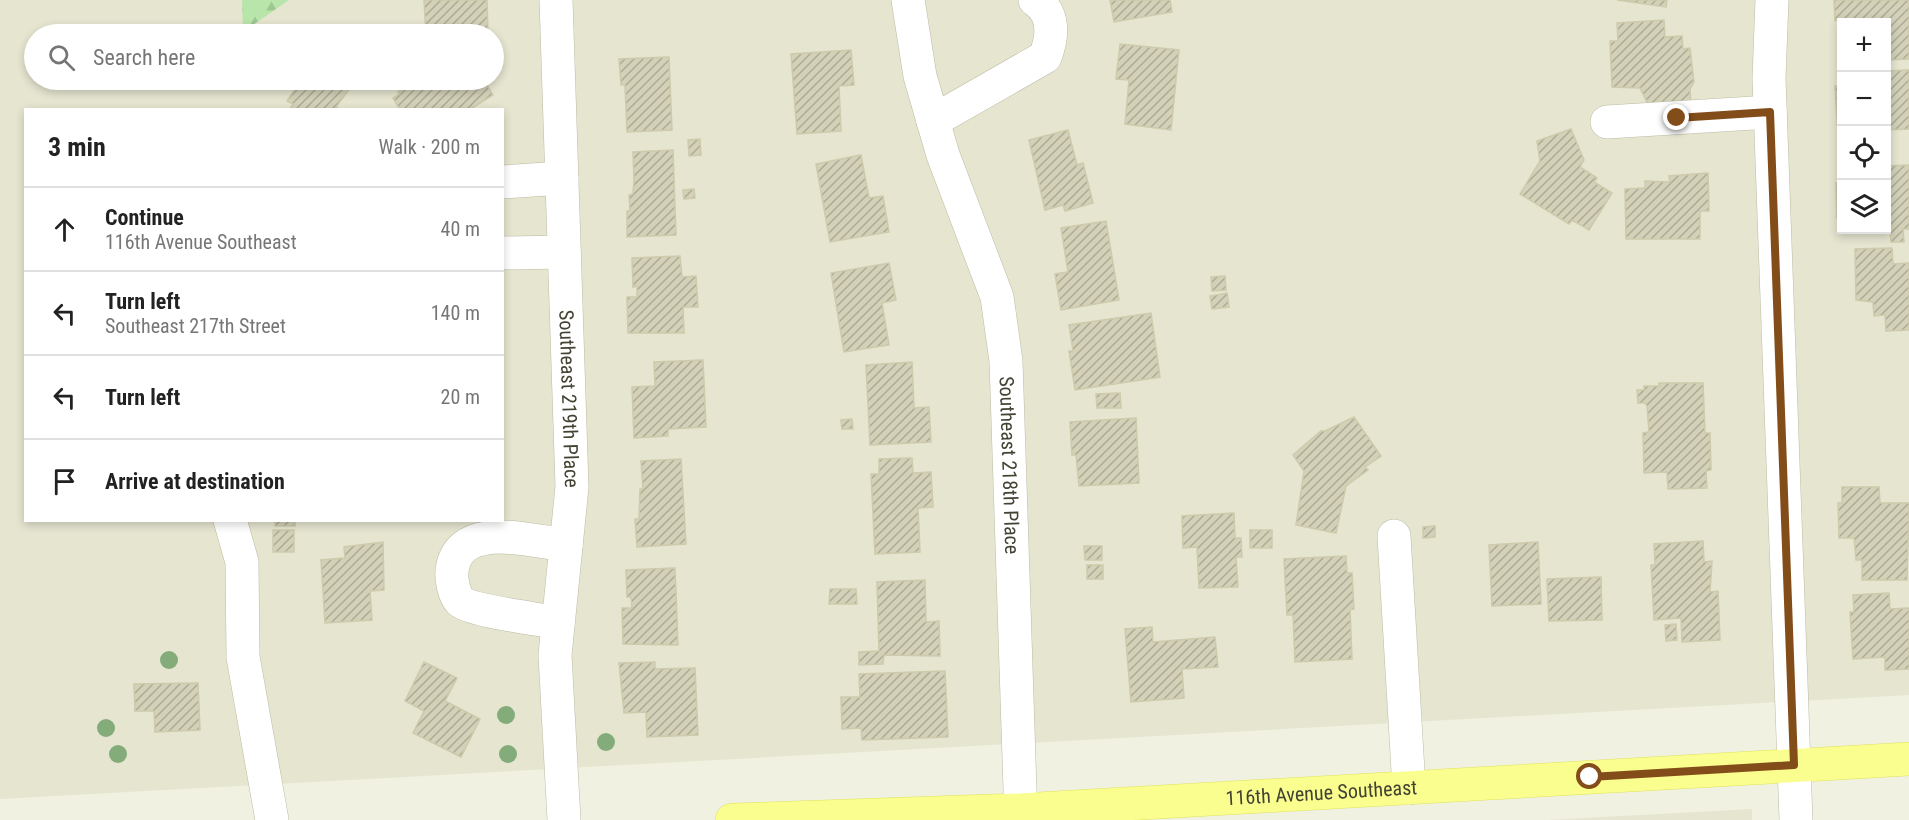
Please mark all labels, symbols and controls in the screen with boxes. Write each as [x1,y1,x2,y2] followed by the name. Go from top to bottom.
[1837,18,1891,234] map controls
[1837,18,1891,72] button: +
[24,24,504,90] search box
[45,41,78,74] icon: search
[93,45,195,70] text: Search here
[1837,72,1891,126] button: −
[1663,104,1689,130] route end
[1837,126,1891,180] button: locate
[48,132,106,162] text: 3 min
[379,135,480,159] text: Walk · 200 m
[1837,180,1891,234] button: layers
[105,205,184,230] text: Continue
[48,213,81,246] icon: ahead
[441,217,480,241] text: 40 m
[105,230,297,254] text: 116th Avenue Southeast
[105,289,180,314] text: Turn left
[48,297,81,330] icon: left
[431,301,480,325] text: 140 m
[554,309,584,488] street label: Southeast 219th Place
[105,314,286,338] text: Southeast 217th Street
[995,376,1024,555] street label: Southeast 218th Place
[48,381,81,414] icon: left
[105,385,180,410] text: Turn left
[441,385,480,409] text: 20 m
[48,465,81,498] icon: arrive
[105,469,285,494] text: Arrive at destination
[1576,763,1602,789] route start
[1225,775,1418,810] street label: 116th Avenue Southeast

